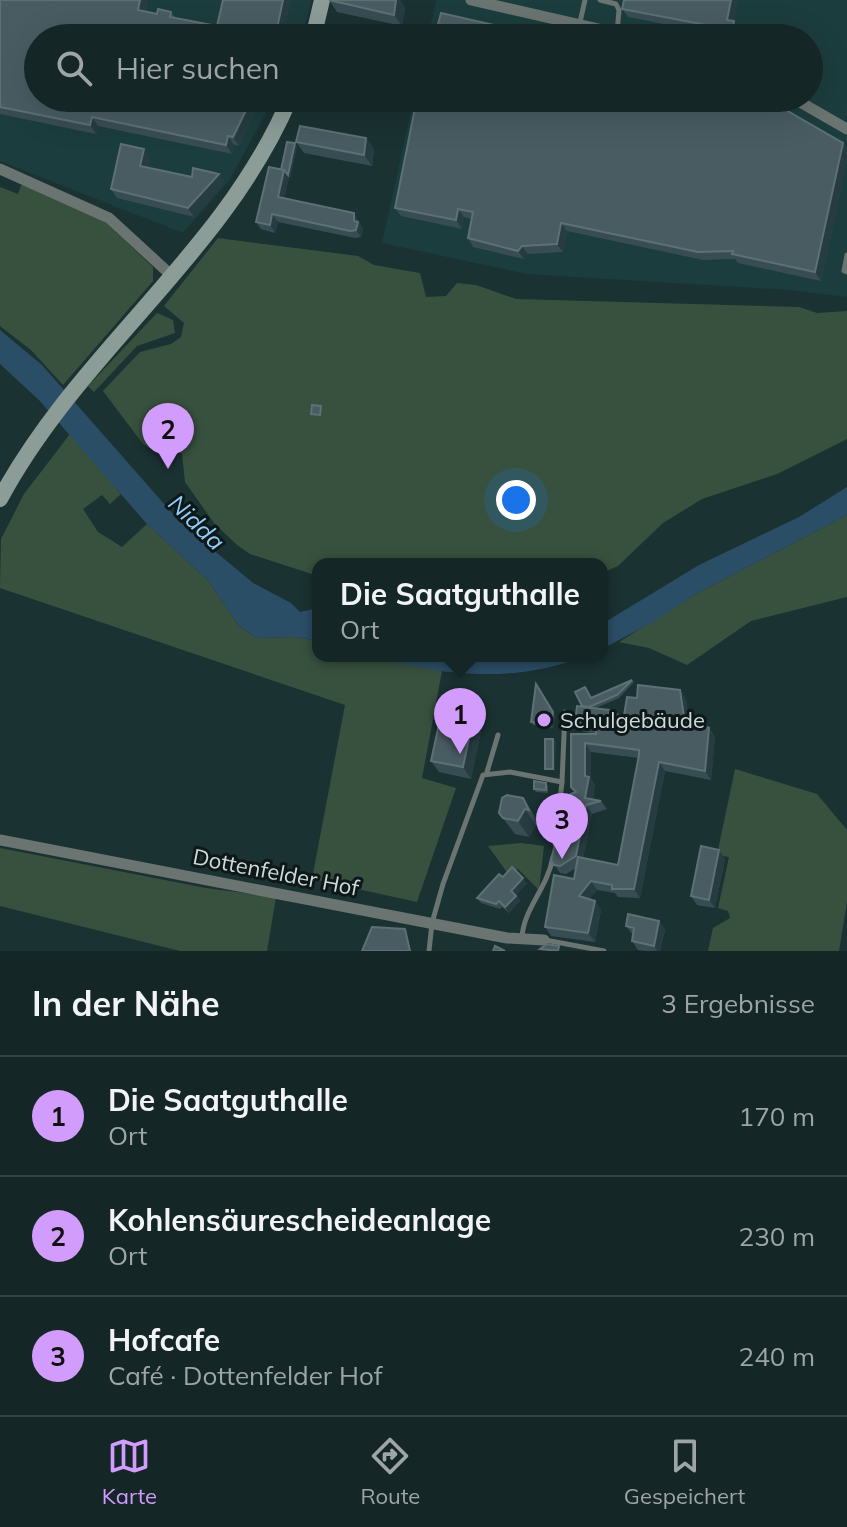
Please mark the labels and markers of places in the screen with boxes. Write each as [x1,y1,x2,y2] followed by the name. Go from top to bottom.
[142,403,194,469] pin: 2
[434,688,486,754] pin: 1
[560,706,705,734] place label: Schulgebäude
[535,711,553,729] marker: Schulgebäude
[536,793,588,859] pin: 3

